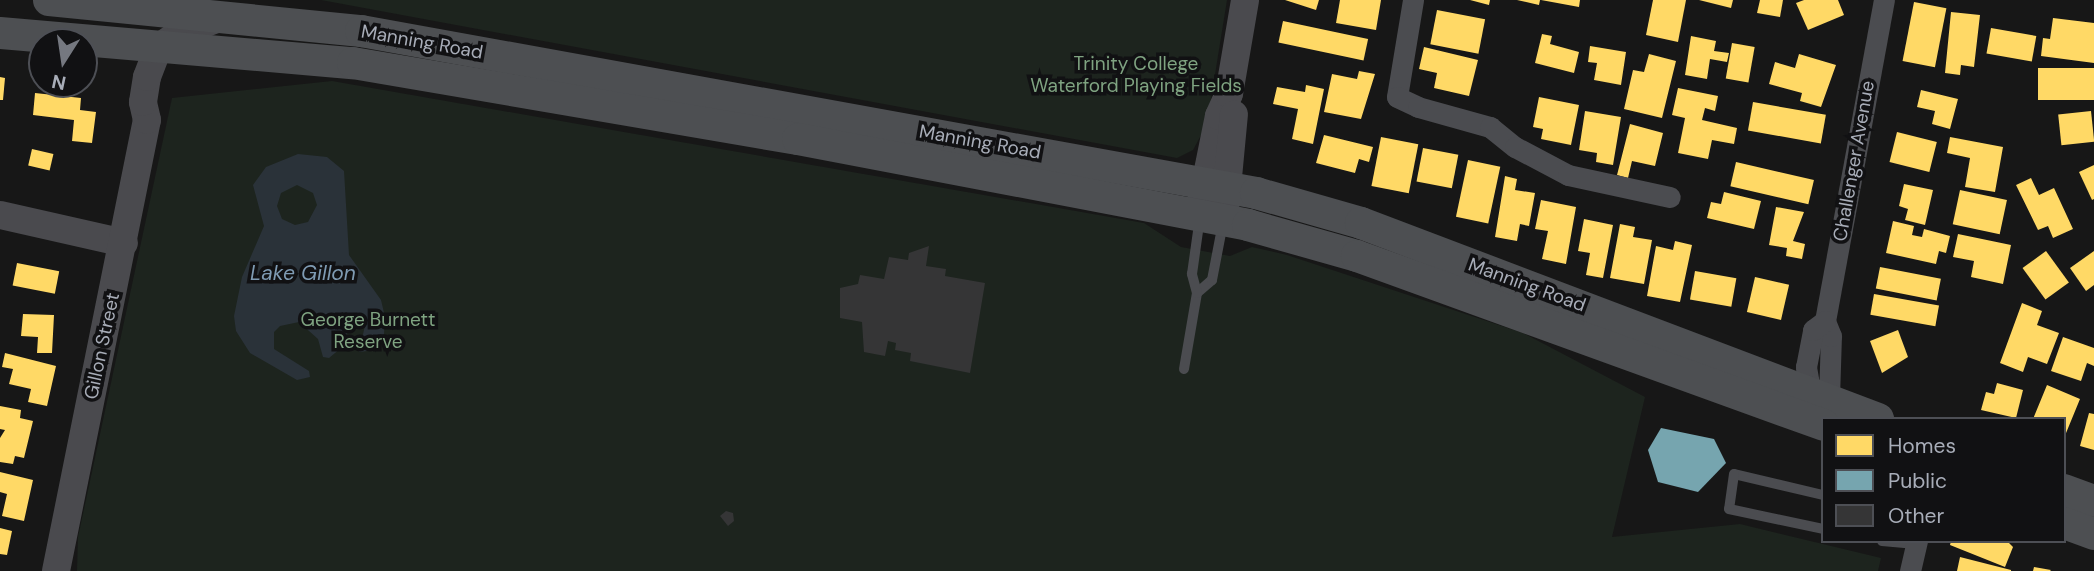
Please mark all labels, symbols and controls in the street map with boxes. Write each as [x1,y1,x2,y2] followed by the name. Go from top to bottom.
[359,20,485,64] street label: Manning Road
[28,28,98,98] north arrow
[1030,53,1242,97] park label: Trinity College Waterford Playing Fields
[50,68,68,96] text: N
[1829,79,1879,243] street label: Challenger Avenue
[917,120,1043,164] street label: Manning Road
[1465,253,1589,317] street label: Manning Road
[250,260,356,286] water label: Lake Gillon
[80,291,124,401] street label: Gillon Street
[301,309,435,353] park label: George Burnett Reserve
[1821,417,2066,543] legend
[1888,432,1956,460] text: Homes
[1888,467,1947,495] text: Public
[1888,502,1944,530] text: Other

